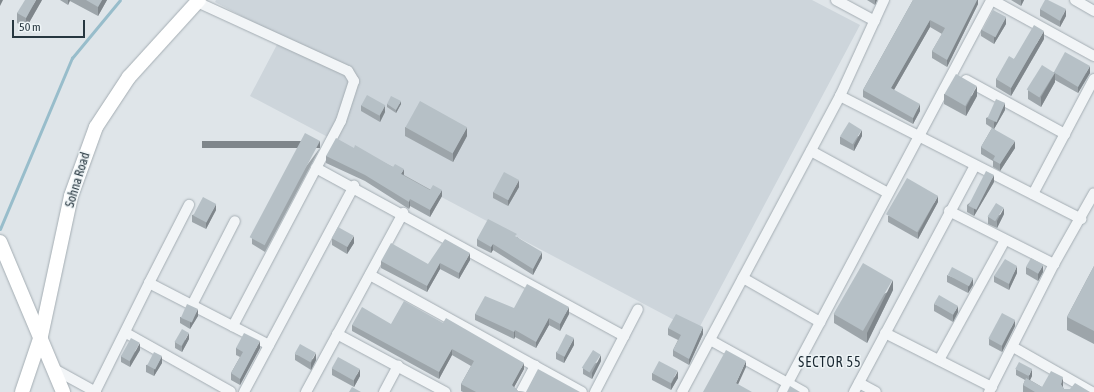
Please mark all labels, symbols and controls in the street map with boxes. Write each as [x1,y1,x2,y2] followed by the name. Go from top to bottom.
[14,12,87,38] scale bar
[19,20,41,34] text: 50 m
[62,151,94,209] street label: Sohna Road
[798,354,862,370] district label: SECTOR 55

